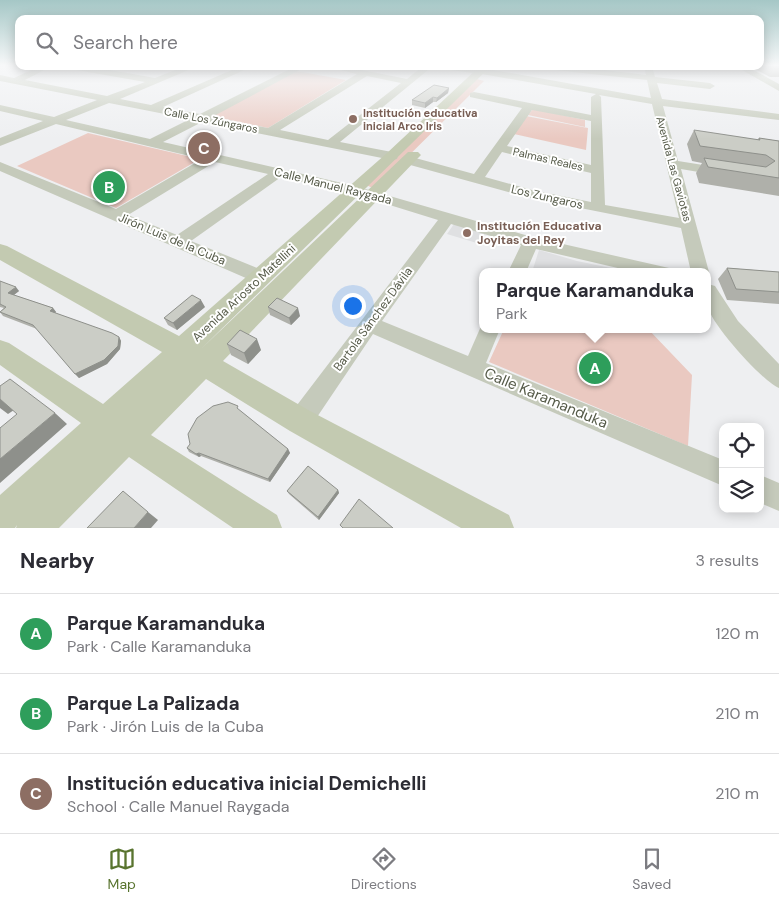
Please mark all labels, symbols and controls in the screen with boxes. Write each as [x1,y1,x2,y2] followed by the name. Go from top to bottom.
[15,15,764,70] search box
[33,29,61,57] icon: search
[73,30,178,55] text: Search here
[163,104,259,136] street label: Calle Los Zúngaros
[363,106,477,133] place label: Institución educativa inicial Arco Iris
[347,113,359,125] marker: Institución educativa inicial Arco Iris
[653,115,695,223] street label: Avenida Las Gaviotas
[188,129,220,167] pin: C
[512,144,584,174] street label: Palmas Reales
[273,164,393,208] street label: Calle Manuel Raygada
[93,168,125,206] pin: B
[510,181,584,213] street label: Los Zungaros
[116,209,228,269] street label: Jirón Luis de la Cuba
[477,218,602,248] place label: Institución Educativa Joyitas del Rey
[461,227,473,239] marker: Institución Educativa Joyitas del Rey
[189,241,299,345] street label: Avenida Ariosto Matellini
[330,264,416,374] street label: Bartola Sánchez Dávila
[479,268,711,333] popup
[496,278,694,303] text: Parque Karamanduka
[340,293,366,319] your location
[496,303,527,324] text: Park
[579,349,611,387] pin: A
[481,363,611,433] street label: Calle Karamanduka
[719,423,764,513] map controls
[719,423,764,468] button: locate
[719,468,764,513] button: layers
[20,547,94,575] text: Nearby
[696,550,759,571] text: 3 results
[67,611,265,636] text: Parque Karamanduka
[30,623,42,644] text: A
[715,623,759,644] text: 120 m
[67,636,251,657] text: Park · Calle Karamanduka
[67,691,240,716] text: Parque La Palizada
[31,703,41,724] text: B
[715,703,759,724] text: 210 m
[67,716,264,737] text: Park · Jirón Luis de la Cuba
[67,771,427,796] text: Institución educativa inicial Demichelli
[30,783,42,804] text: C
[715,783,759,804] text: 210 m
[67,796,289,817] text: School · Calle Manuel Raygada
[108,845,136,893] tab: Map
[351,845,417,893] tab: Directions
[632,845,671,893] tab: Saved

